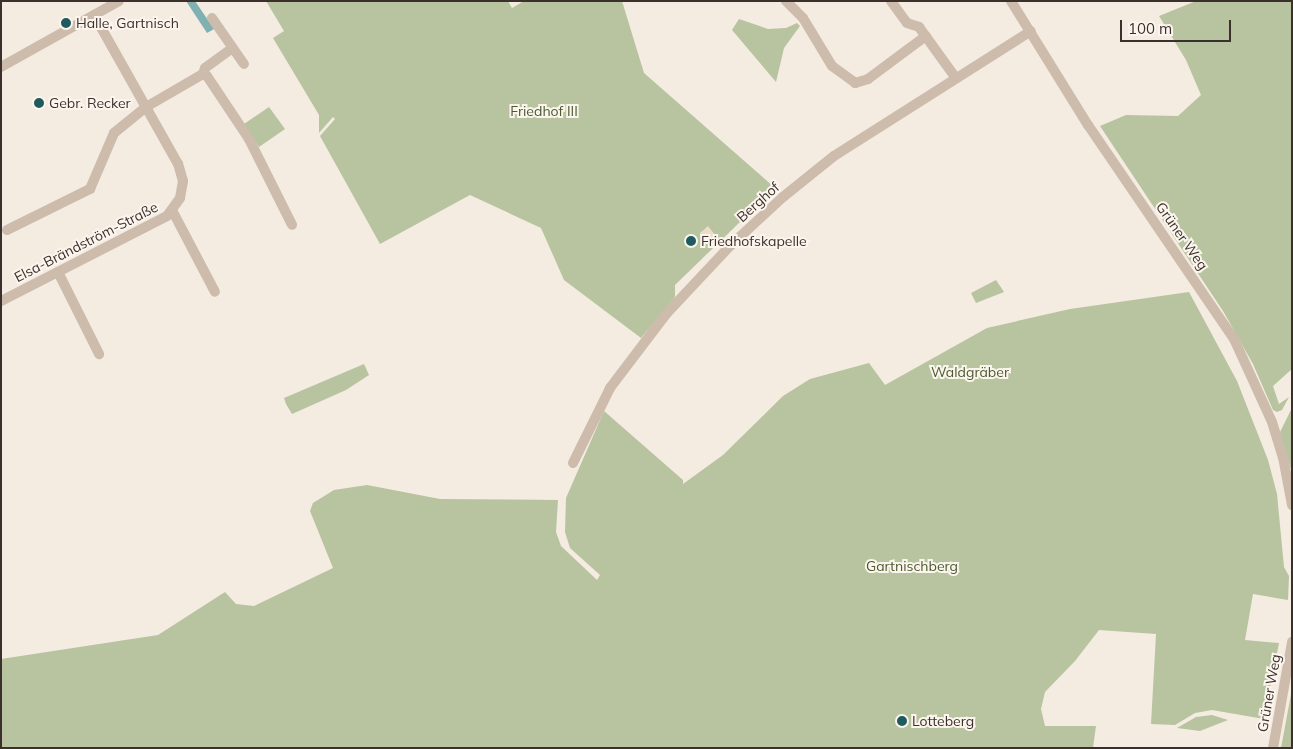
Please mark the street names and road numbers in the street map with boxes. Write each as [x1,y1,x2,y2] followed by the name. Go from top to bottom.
[733,179,783,225] street label: Berghof
[11,198,161,286] street label: Elsa-Brändström-Straße
[1153,199,1211,273] street label: Grüner Weg
[1254,653,1284,733] street label: Grüner Weg

